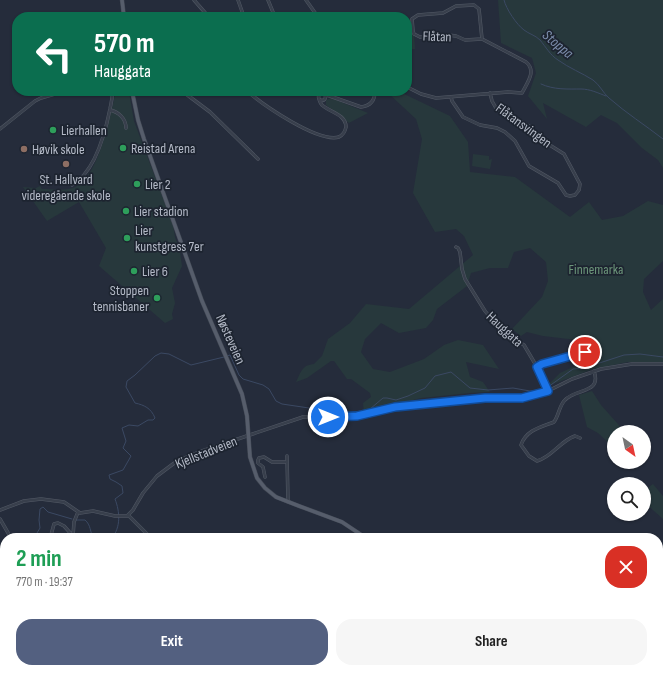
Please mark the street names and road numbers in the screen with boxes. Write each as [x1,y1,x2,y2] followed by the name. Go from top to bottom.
[422,28,452,45] street label: Flåtan
[492,99,555,151] street label: Flåtansvingen
[483,308,527,351] street label: Hauggata
[212,312,249,367] street label: Nøsteveien
[173,432,240,473] street label: Kjellstadveien

